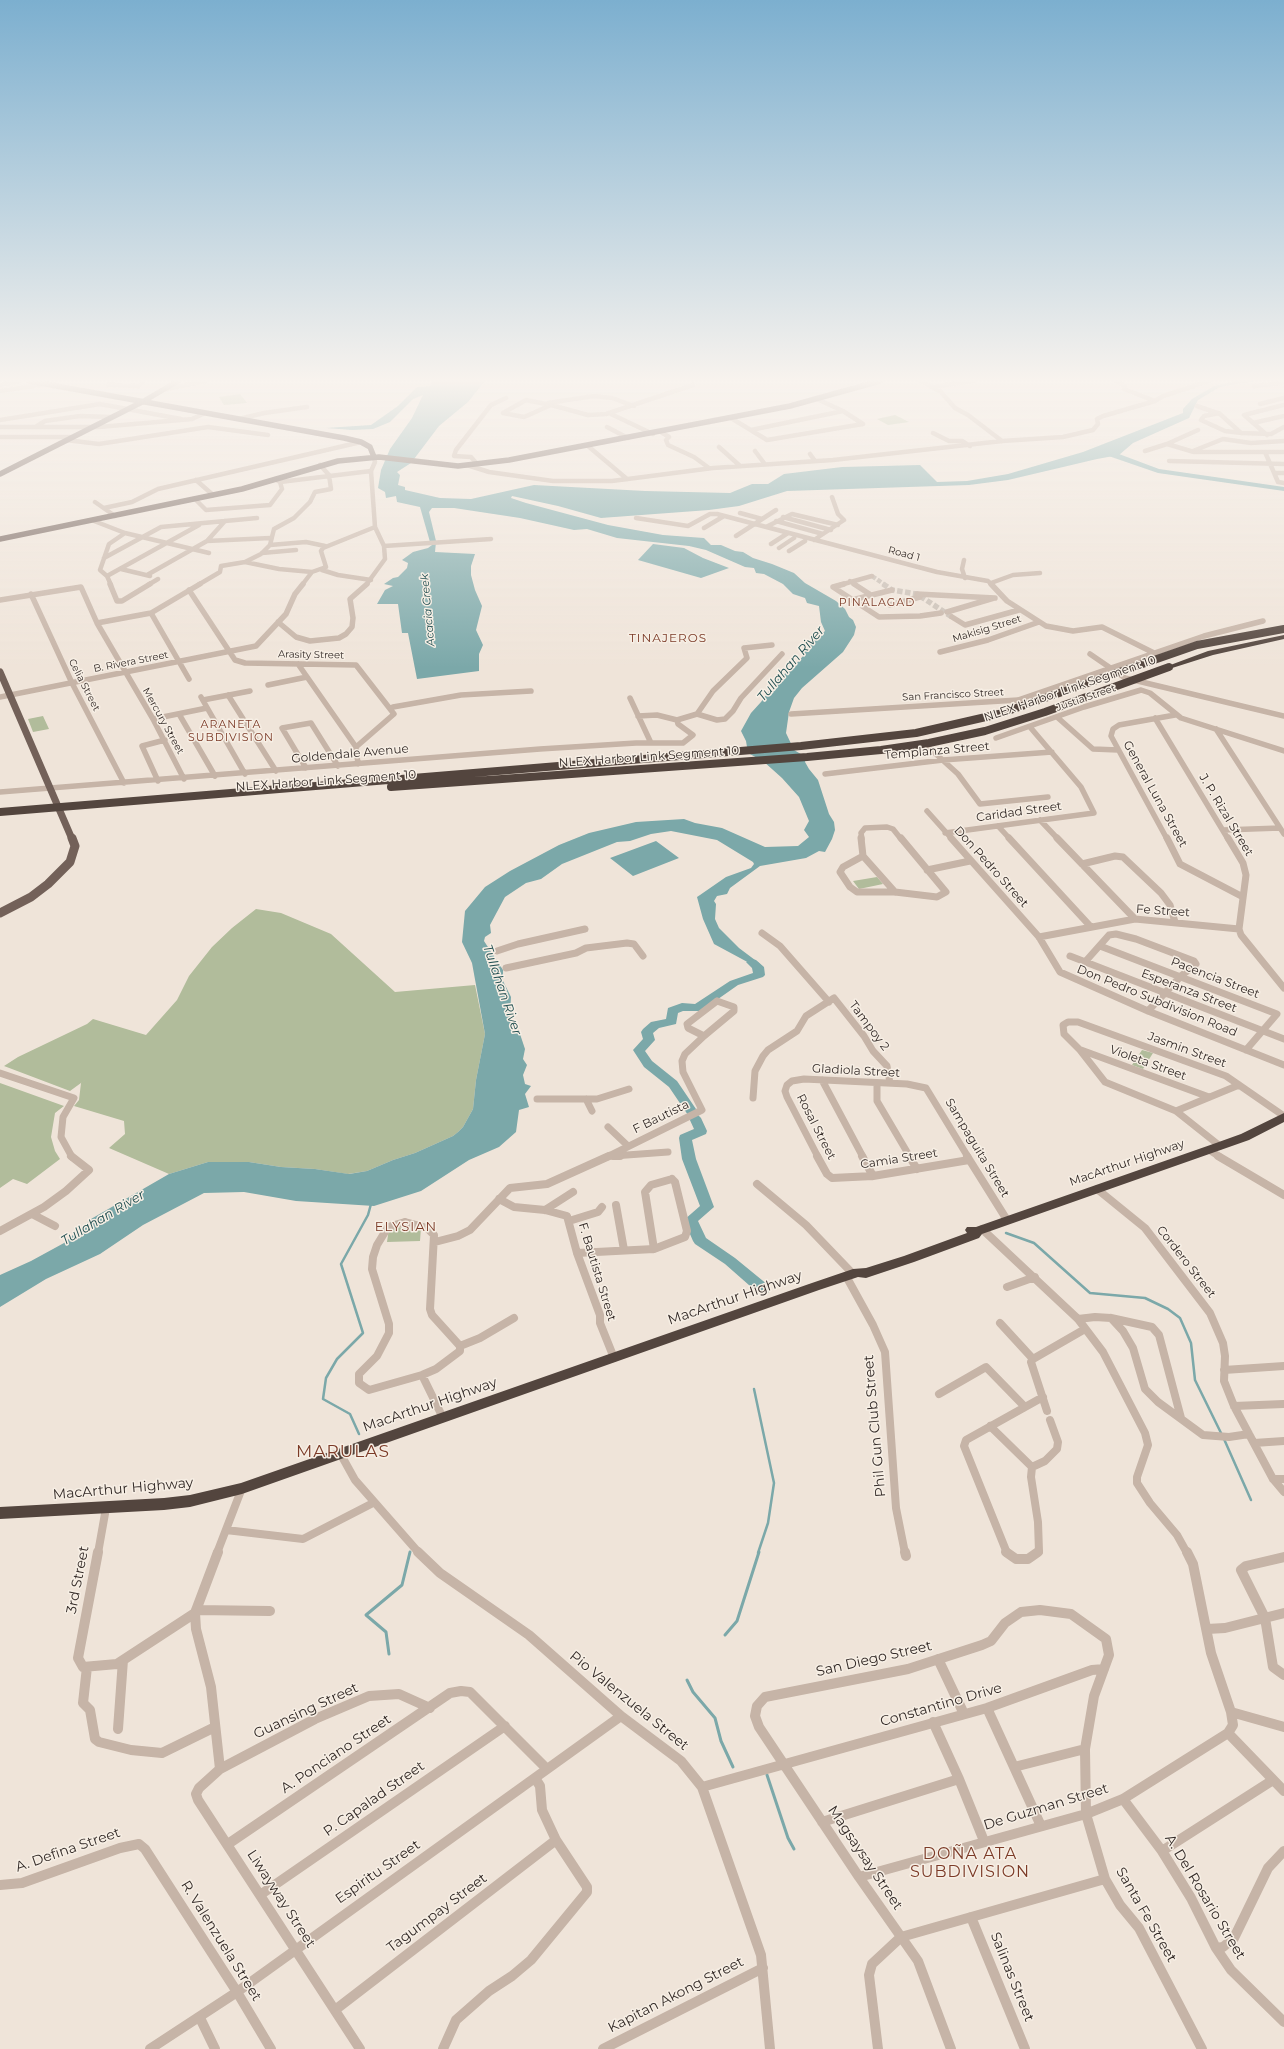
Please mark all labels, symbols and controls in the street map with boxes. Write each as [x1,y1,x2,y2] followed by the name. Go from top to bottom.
[887,544,921,564] street label: Road 1
[418,573,438,647] water label: Acacia Creek
[839,596,915,610] district label: PINALAGAD
[951,613,1023,645] street label: Makisig Street
[754,623,828,705] water label: Tullahan River
[629,631,707,645] district label: TINAJEROS
[278,648,344,662] street label: Arasity Street
[93,649,169,675] street label: B. Rivera Street
[982,653,1158,725] street label: NLEX Harbor Link Segment 10
[66,657,102,713] street label: Celia Street
[1055,682,1117,714] street label: Justia Street
[140,686,186,756] street label: Mercury Street
[902,686,1004,704] street label: San Francisco Street
[188,718,274,744] district label: ARANETA SUBDIVISION
[1120,738,1190,850] street label: General Luna Street
[884,739,990,763] street label: Templanza Street
[291,742,409,766] street label: Goldendale Avenue
[558,744,740,770] street label: NLEX Harbor Link Segment 10
[235,768,417,794] street label: NLEX Harbor Link Segment 10
[1196,771,1256,859] street label: J. P. Rizal Street
[975,799,1063,825] street label: Caridad Street
[951,823,1031,911] street label: Don Pedro Street
[1136,902,1190,920] street label: Fe Street
[479,943,525,1037] water label: Tullahan River
[1169,954,1261,1002] street label: Pacencia Street
[1075,962,1239,1040] street label: Don Pedro Subdivision Road
[1139,966,1239,1016] street label: Esperanza Street
[846,998,892,1054] street label: Tampoy 2
[1146,1029,1228,1071] street label: Jasmin Street
[1108,1042,1188,1084] street label: Violeta Street
[812,1062,900,1080] street label: Gladiola Street
[793,1092,839,1162] street label: Rosal Street
[942,1096,1012,1200] street label: Sampaguita Street
[631,1097,691,1137] street label: F Bautista
[1068,1137,1186,1189] street label: MacArthur Highway
[859,1146,939,1172] street label: Camia Street
[59,1187,147,1249] water label: Tullahan River
[375,1219,437,1235] district label: ELYSIAN
[575,1221,619,1323] street label: F. Bautista Street
[1153,1223,1219,1301] street label: Cordero Street
[666,1267,804,1329] street label: MacArthur Highway
[860,1354,890,1498] street label: Phil Gun Club Street
[361,1374,499,1436] street label: MacArthur Highway
[296,1442,390,1462] district label: MARULAS
[52,1474,194,1504] street label: MacArthur Highway
[63,1545,93,1615] street label: 3rd Street
[815,1638,933,1680] street label: San Diego Street
[566,1648,692,1754] street label: Pio Valenzuela Street
[251,1679,361,1743] street label: Guansing Street
[878,1680,1004,1730] street label: Constantino Drive
[278,1711,394,1797] street label: A. Ponciano Street
[320,1758,428,1840] street label: P. Capalad Street
[982,1780,1110,1834] street label: De Guzman Street
[824,1803,906,1913] street label: Magsaysay Street
[14,1824,122,1876] street label: A. Defina Street
[1161,1832,1249,1962] street label: A. Del Rosario Street
[332,1837,424,1907] street label: Espiritu Street
[910,1844,1030,1882] district label: DOÑA ATA SUBDIVISION
[243,1847,319,1951] street label: Liwayway Street
[1112,1865,1180,1965] street label: Santa Fe Street
[384,1870,490,1956] street label: Tagumpay Street
[177,1878,265,2004] street label: R. Valenzuela Street
[986,1930,1038,2024] street label: Salinas Street
[605,1953,747,2037] street label: Kapitan Akong Street

